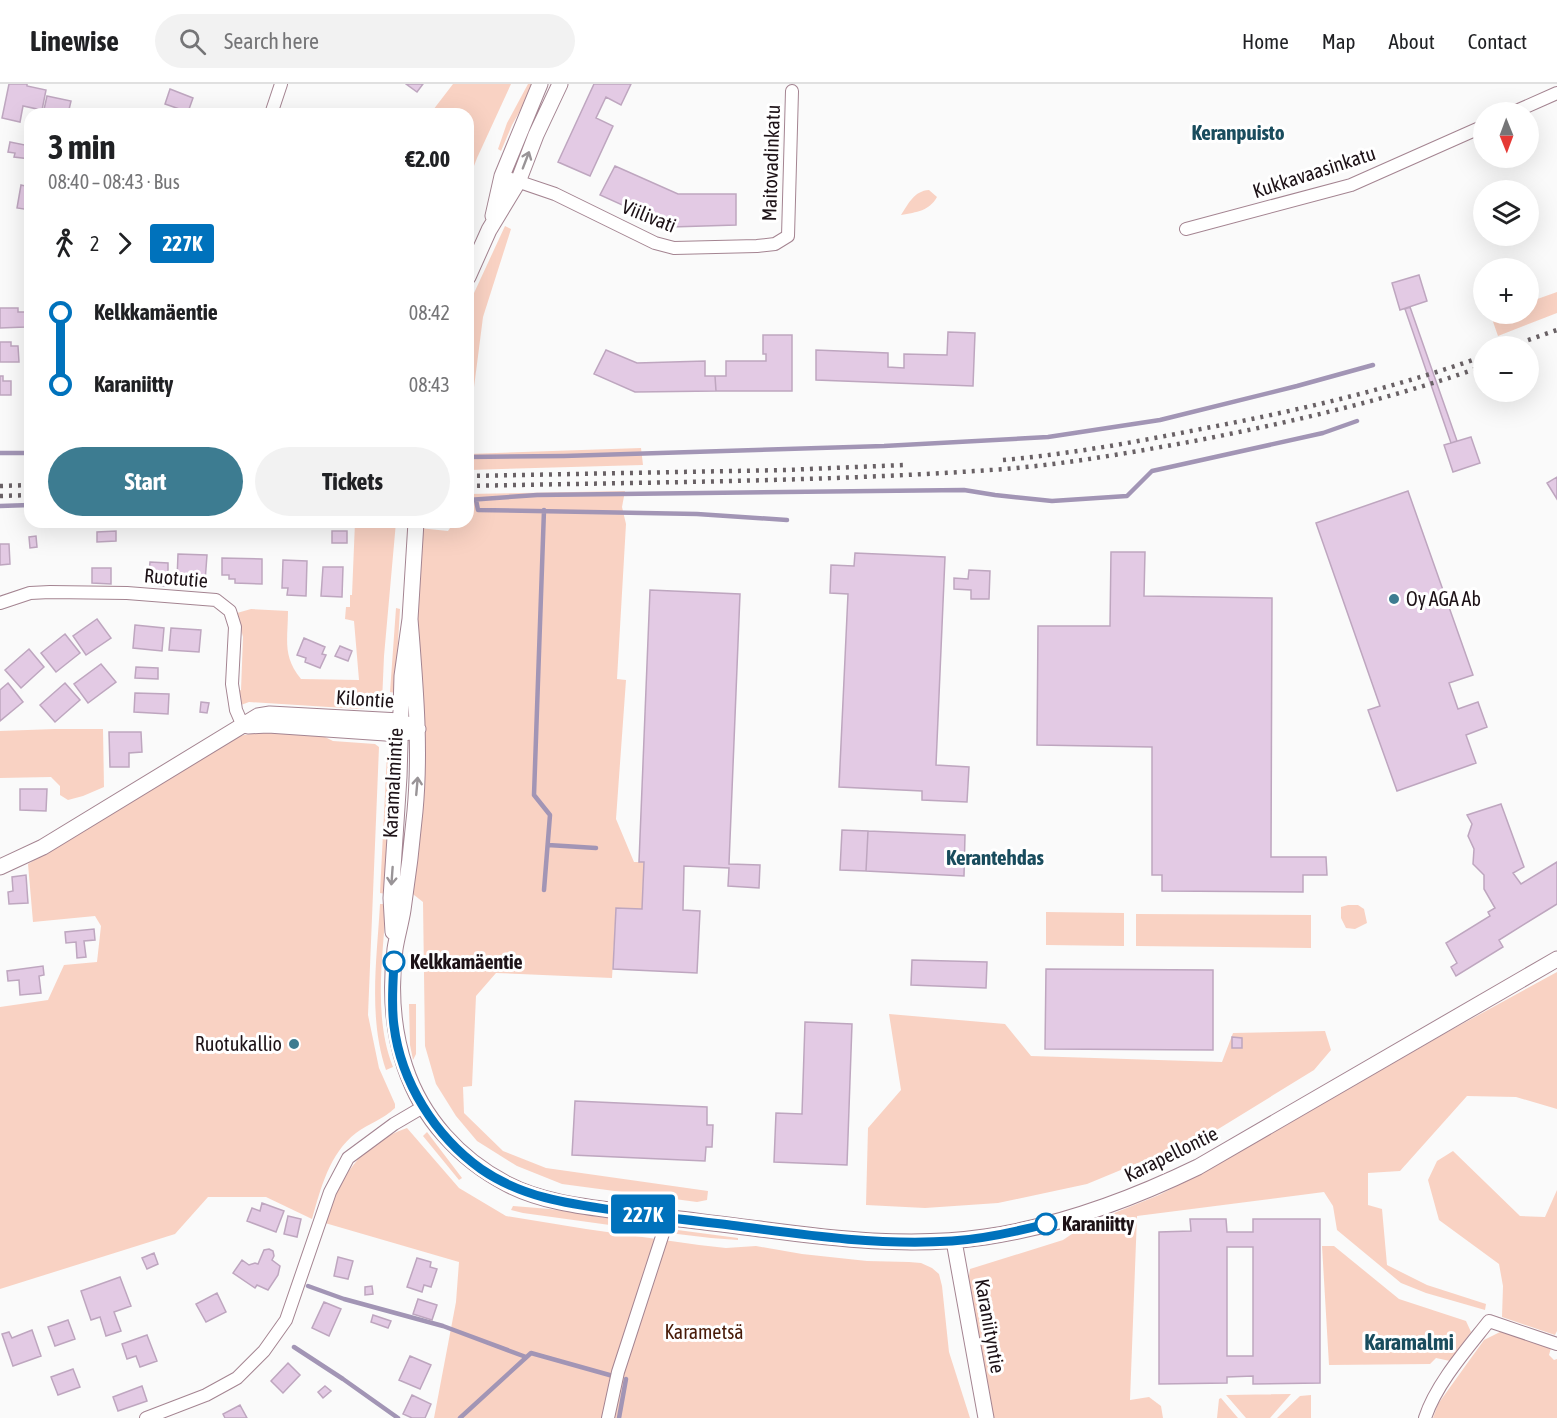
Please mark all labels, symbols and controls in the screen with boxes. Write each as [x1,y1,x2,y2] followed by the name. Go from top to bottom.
[155,14,575,68] search box
[30,25,119,57] text: Linewise
[176,25,209,58] icon: search
[224,28,319,54] text: Search here
[1242,29,1289,53] text: Home
[1322,29,1356,53] text: Map
[1389,29,1435,53] text: About
[1468,29,1527,53] text: Contact
[1473,102,1539,168] north arrow
[1473,102,1539,402] map controls
[757,104,784,222] street label: Maitovadinkatu
[1191,120,1285,144] district label: Keranpuisto
[48,128,115,166] text: 3 min
[1250,141,1378,202] street label: Kukkavaasinkatu
[405,146,450,172] text: €2.00
[521,151,532,170] one-way arrow
[48,170,180,193] text: 08:40 – 08:43 · Bus
[1473,180,1539,246] button: layers
[619,194,680,237] street label: Viilivati
[48,227,81,260] icon: walk
[108,227,141,260] icon: forward
[162,231,202,255] text: 227K
[90,232,99,255] text: 2
[1473,258,1539,324] button: +
[94,299,218,325] text: Kelkkamäentie
[409,301,450,324] text: 08:42
[1473,336,1539,402] button: −
[94,371,173,397] text: Karaniitty
[409,373,450,396] text: 08:43
[48,447,243,516] button: Start
[255,447,450,516] button: Tickets
[143,563,209,592] street label: Ruotutie
[1406,587,1481,610] place label: Oy AGA Ab
[1387,592,1401,606] marker: Oy AGA Ab
[335,685,395,712] street label: Kilontie
[378,727,407,839] street label: Karamalmintie
[412,777,423,797] one-way arrow
[946,845,1044,869] district label: Kerantehdas
[387,866,398,886] one-way arrow
[410,950,523,973] place label: Kelkkamäentie
[383,951,405,973] marker: Kelkkamäentie
[195,1032,282,1055] place label: Ruotukallio
[287,1037,301,1051] marker: Ruotukallio
[1120,1121,1221,1186] street label: Karapellontie
[601,1194,685,1234] line badge: 227K
[623,1202,663,1226] text: 227K
[1062,1212,1135,1235] place label: Karaniitty
[1035,1213,1057,1235] marker: Karaniitty
[971,1277,1010,1375] street label: Karaniityntie
[664,1320,744,1343] park label: Karametsä
[1364,1329,1454,1355] district label: Karamalmi

